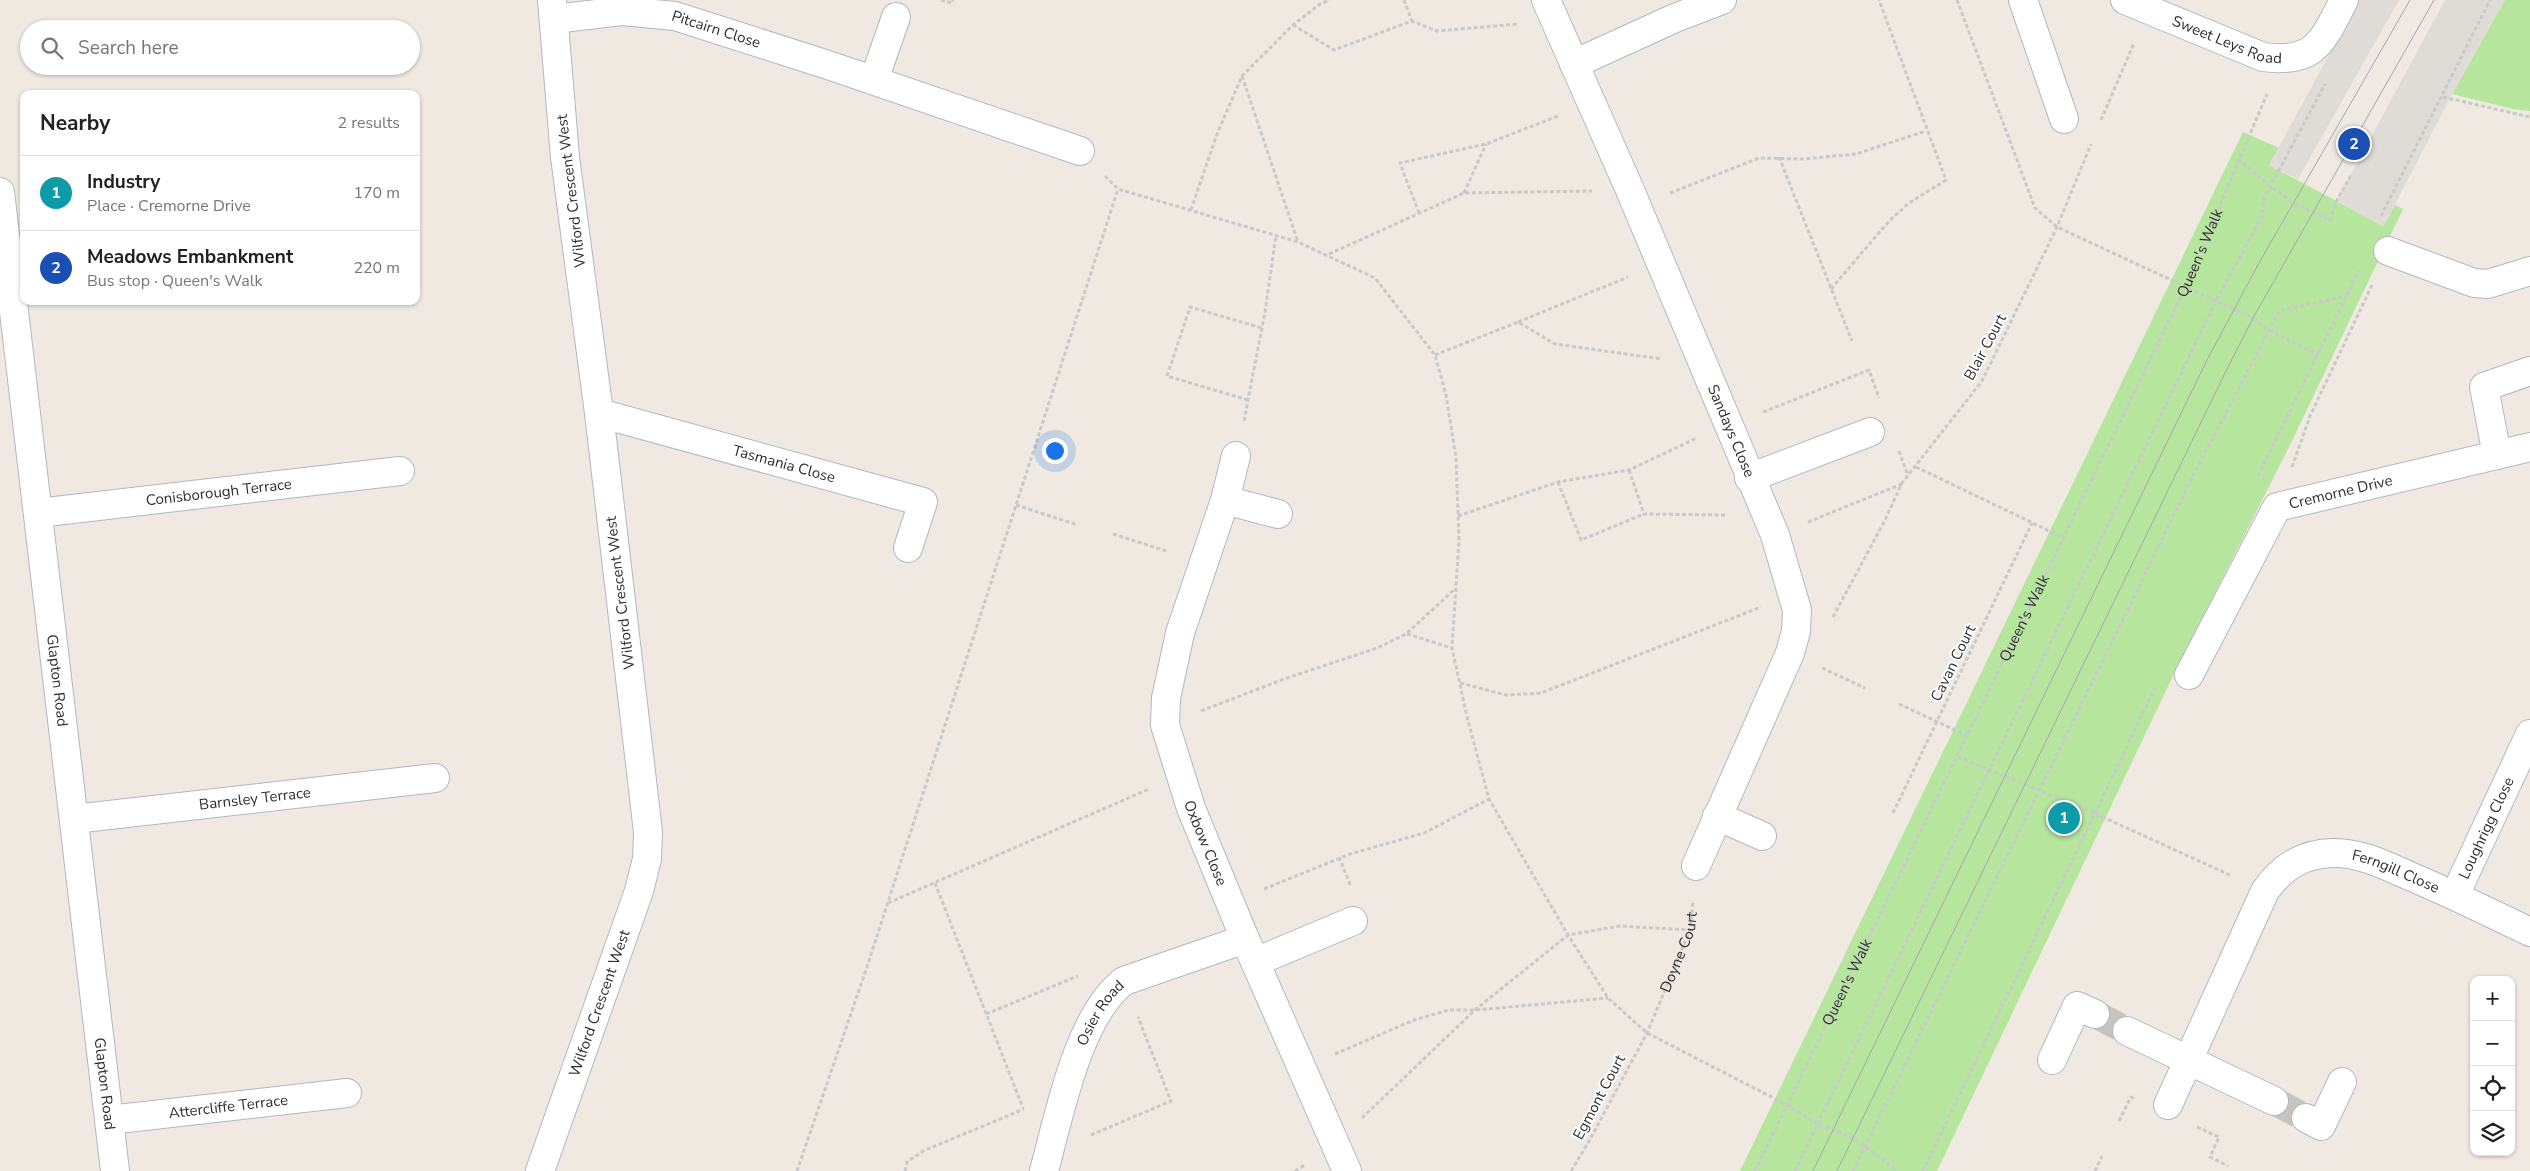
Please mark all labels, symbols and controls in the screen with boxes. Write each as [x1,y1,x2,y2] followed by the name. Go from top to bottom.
[669,6,763,53] street label: Pitcairn Close
[2169,11,2282,68] street label: Sweet Leys Road
[20,20,420,75] search box
[38,34,66,62] icon: search
[78,35,179,61] text: Search here
[40,109,110,137] text: Nearby
[338,112,400,134] text: 2 results
[552,112,590,269] street label: Wilford Crescent West
[2338,125,2370,163] pin: 2
[87,169,160,195] text: Industry
[51,182,61,204] text: 1
[353,182,400,204] text: 170 m
[87,195,251,217] text: Place · Cremorne Drive
[2172,205,2228,301] street label: Queen's Walk
[87,244,293,270] text: Meadows Embankment
[51,257,61,279] text: 2
[353,257,400,279] text: 220 m
[87,270,262,292] text: Bus stop · Queen's Walk
[1959,310,2011,384] street label: Blair Court
[1703,381,1760,480] street label: Sandays Close
[1042,438,1068,464] your location
[731,440,838,488] street label: Tasmania Close
[2287,470,2394,514] street label: Cremorne Drive
[145,474,293,510] street label: Conisborough Terrace
[601,514,639,671] street label: Wilford Crescent West
[1995,571,2054,665] street label: Queen's Walk
[1926,621,1981,705] street label: Cavan Court
[42,633,73,728] street label: Glapton Road
[2454,774,2519,882] street label: Loughrigg Close
[198,782,312,815] street label: Barnsley Terrace
[1179,798,1232,889] street label: Oxbow Close
[2048,799,2080,837] pin: 1
[2350,845,2443,898] street label: Ferngill Close
[1655,910,1702,995] street label: Doyne Court
[564,926,635,1079] street label: Wilford Crescent West
[1817,935,1877,1029] street label: Queen's Walk
[1072,975,1128,1049] street label: Osier Road
[2470,976,2515,1156] map controls
[2470,976,2515,1021] button: +
[2470,1021,2515,1066] button: −
[89,1037,120,1131] street label: Glapton Road
[1568,1050,1630,1143] street label: Egmont Court
[2470,1066,2515,1111] button: locate
[168,1090,289,1123] street label: Attercliffe Terrace
[2470,1111,2515,1156] button: layers

